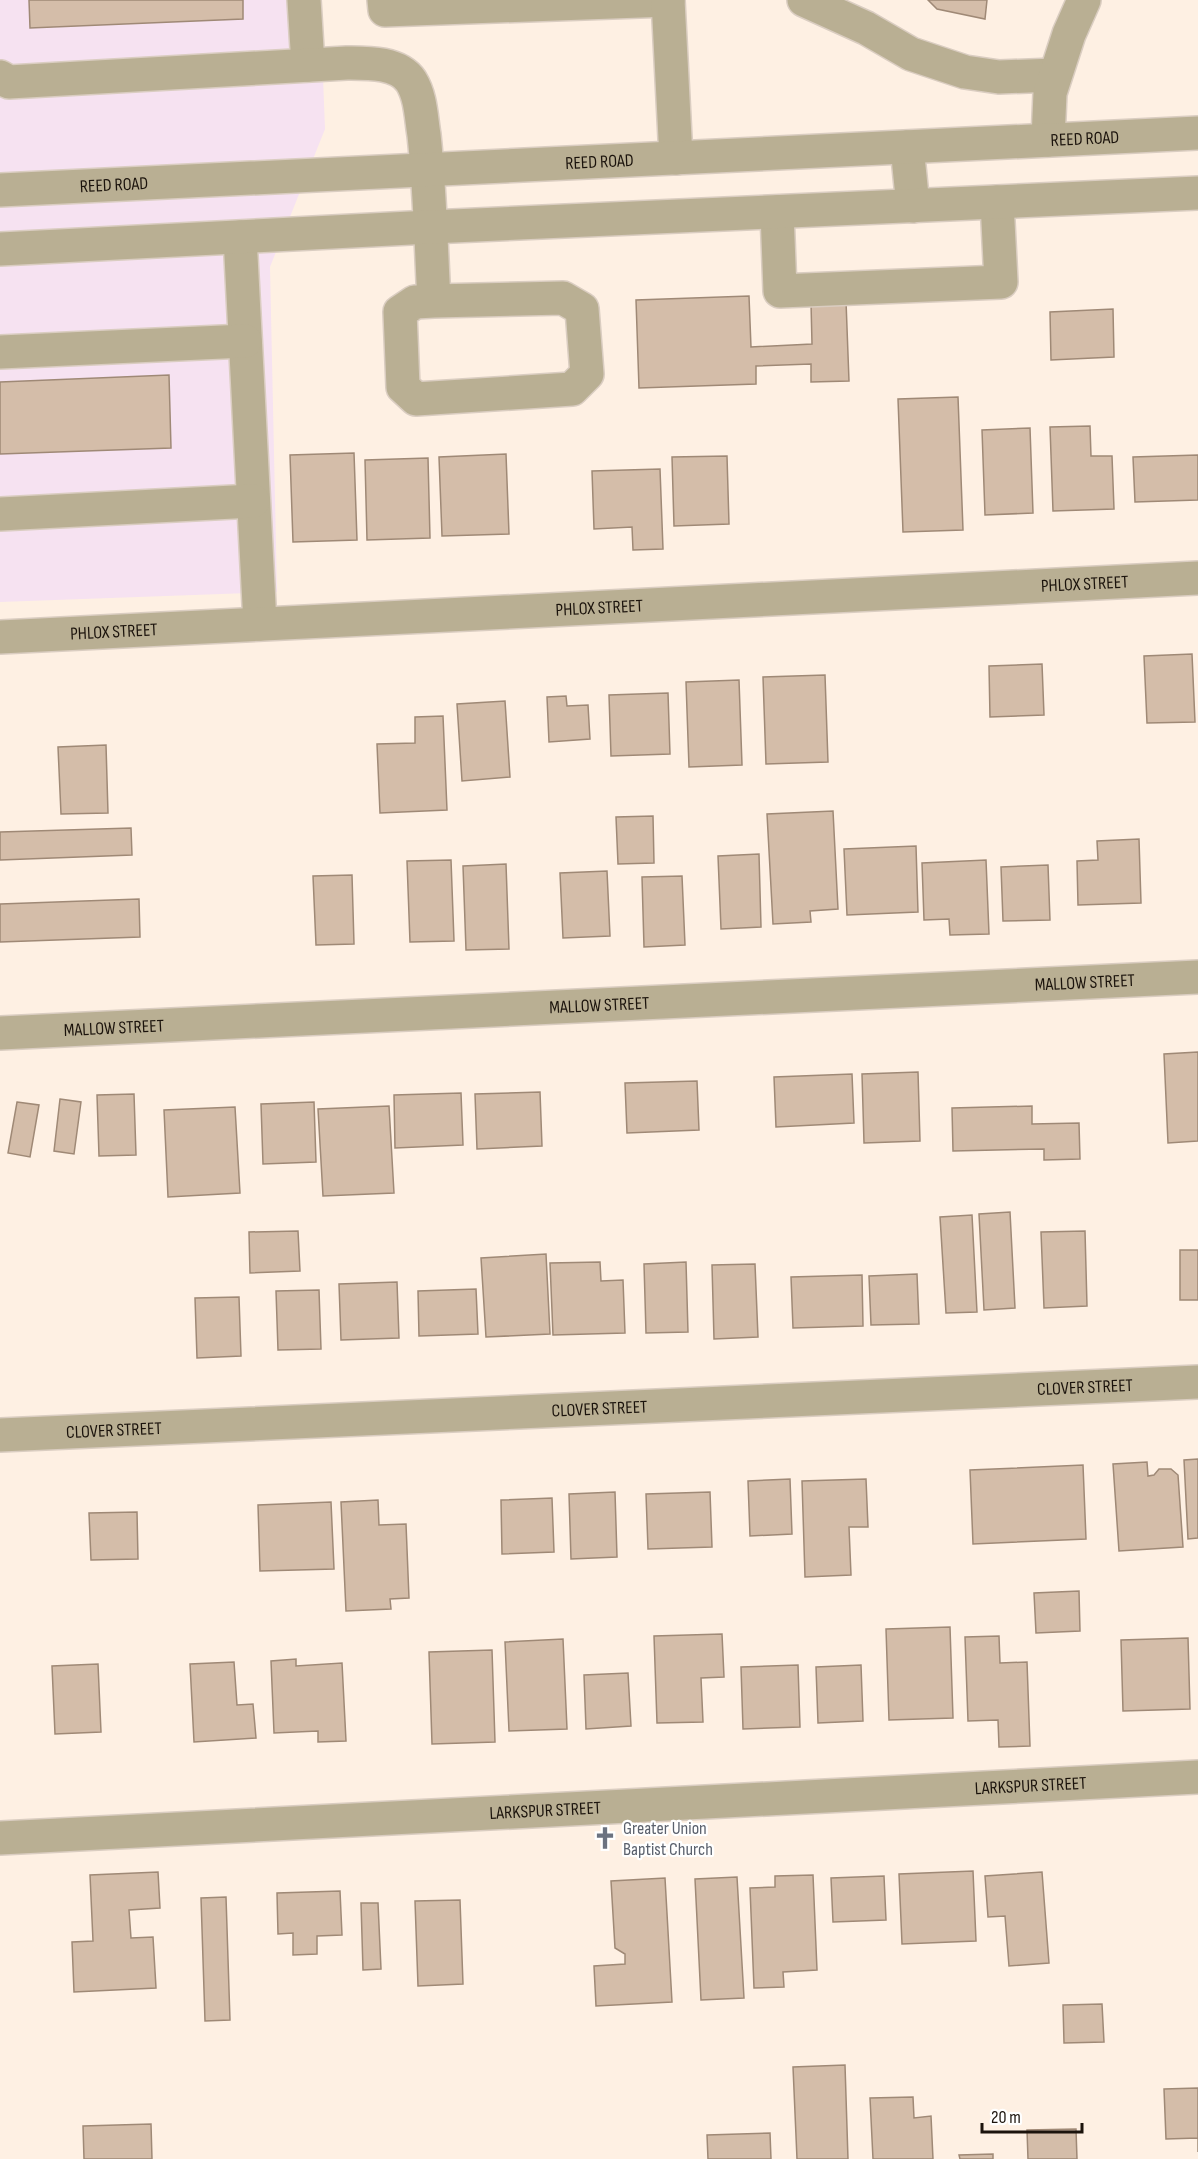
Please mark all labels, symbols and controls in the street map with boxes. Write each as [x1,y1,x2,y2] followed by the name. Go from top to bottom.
[1050,126,1119,151] street label: REED ROAD
[565,149,634,174] street label: REED ROAD
[79,172,149,197] street label: REED ROAD
[1040,571,1129,596] street label: PHLOX STREET
[555,595,644,620] street label: PHLOX STREET
[70,619,158,644] street label: PHLOX STREET
[1034,969,1135,995] street label: MALLOW STREET
[549,992,650,1018] street label: MALLOW STREET
[63,1015,164,1041] street label: MALLOW STREET
[1037,1374,1133,1400] street label: CLOVER STREET
[551,1396,648,1421] street label: CLOVER STREET
[65,1417,162,1443] street label: CLOVER STREET
[974,1772,1087,1799] street label: LARKSPUR STREET
[489,1797,602,1824] street label: LARKSPUR STREET
[623,1818,713,1860] place label: Greater Union Baptist Church
[592,1825,618,1851] church icon: Greater Union Baptist Church
[982,2096,1082,2134] scale bar
[991,2107,1021,2128] text: 20 m

